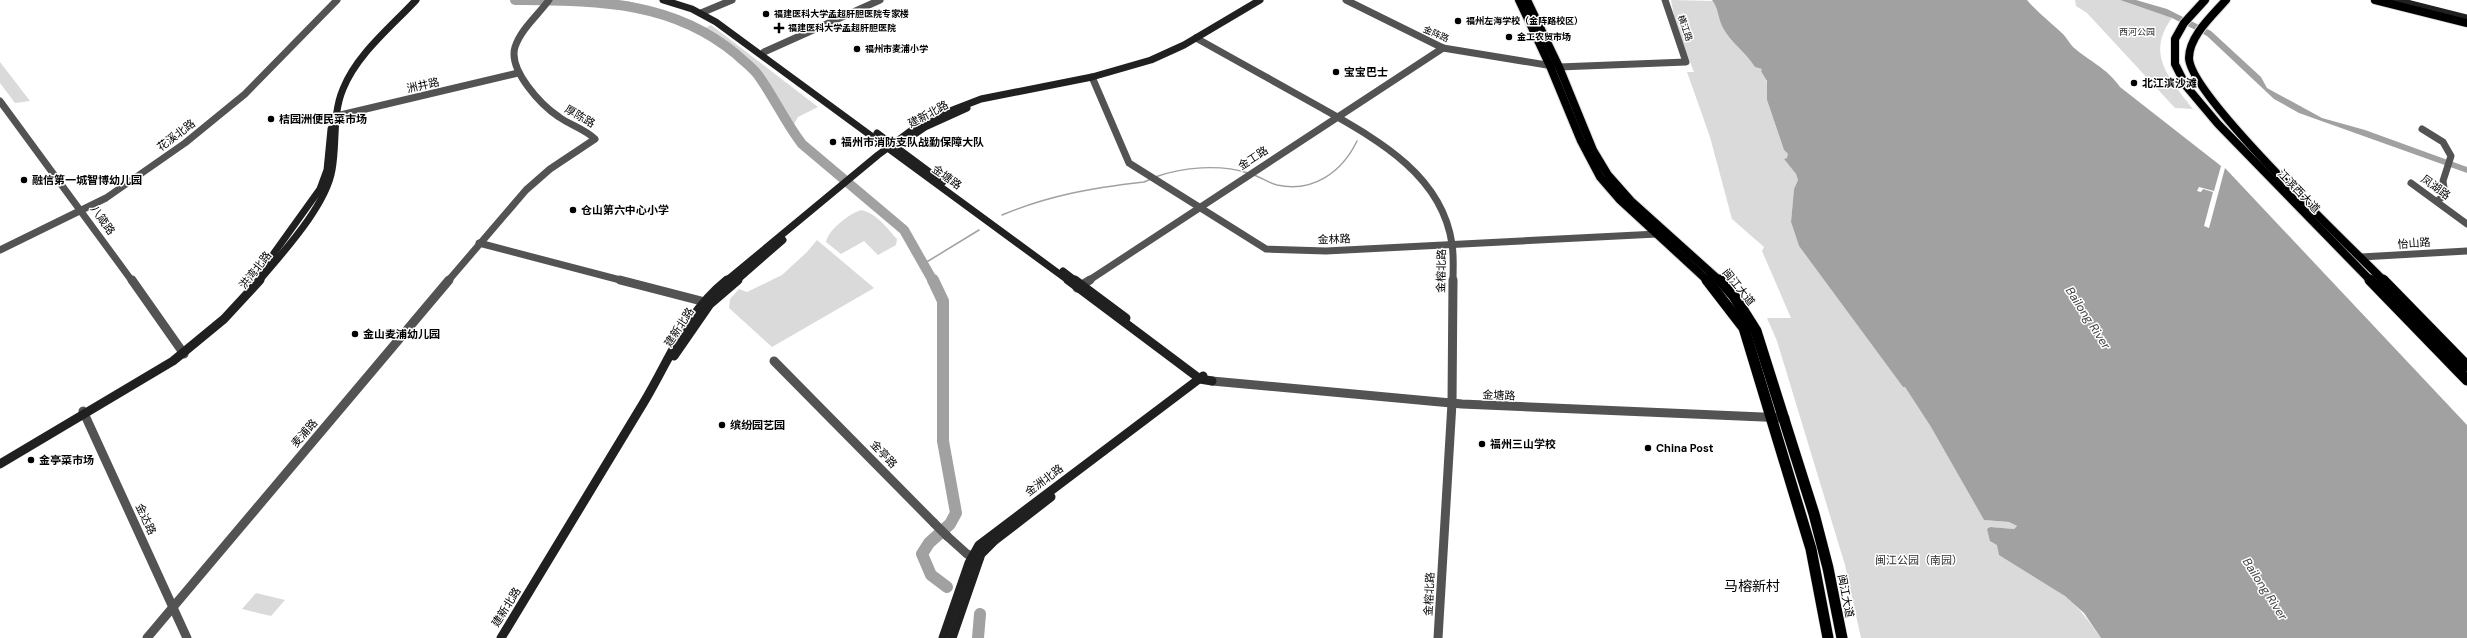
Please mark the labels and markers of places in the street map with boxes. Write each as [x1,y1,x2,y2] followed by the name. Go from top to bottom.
[774,8,909,20] place label: 福建医科大学孟超肝胆医院专家楼
[761,9,771,19] marker: 福建医科大学孟超肝胆医院专家楼
[1466,15,1583,27] place label: 福州左海学校（金阵路校区）
[1453,16,1463,26] marker: 福州左海学校（金阵路校区）
[773,22,785,34] marker: 福建医科大学孟超肝胆医院
[788,22,896,34] place label: 福建医科大学孟超肝胆医院
[1517,31,1571,43] place label: 金工农贸市场
[1504,32,1514,42] marker: 金工农贸市场
[865,43,928,55] place label: 福州市麦浦小学
[852,44,862,54] marker: 福州市麦浦小学
[1344,65,1388,79] place label: 宝宝巴士
[1331,67,1341,77] marker: 宝宝巴士
[2142,76,2197,90] place label: 北江滨沙滩
[2129,78,2139,88] marker: 北江滨沙滩
[279,112,367,126] place label: 桔园洲便民菜市场
[266,114,276,124] marker: 桔园洲便民菜市场
[841,135,984,149] place label: 福州市消防支队战勤保障大队
[828,137,838,147] marker: 福州市消防支队战勤保障大队
[32,173,142,187] place label: 融信第一城智博幼儿园
[19,175,29,185] marker: 融信第一城智博幼儿园
[581,203,669,217] place label: 仓山第六中心小学
[568,205,578,215] marker: 仓山第六中心小学
[363,327,440,341] place label: 金山麦浦幼儿园
[350,329,360,339] marker: 金山麦浦幼儿园
[730,418,785,432] place label: 缤纷园艺园
[717,420,727,430] marker: 缤纷园艺园
[1490,437,1556,451] place label: 福州三山学校
[1477,439,1487,449] marker: 福州三山学校
[1656,441,1714,455] place label: China Post
[1643,443,1653,453] marker: China Post
[39,453,94,467] place label: 金亭菜市场
[26,455,36,465] marker: 金亭菜市场

